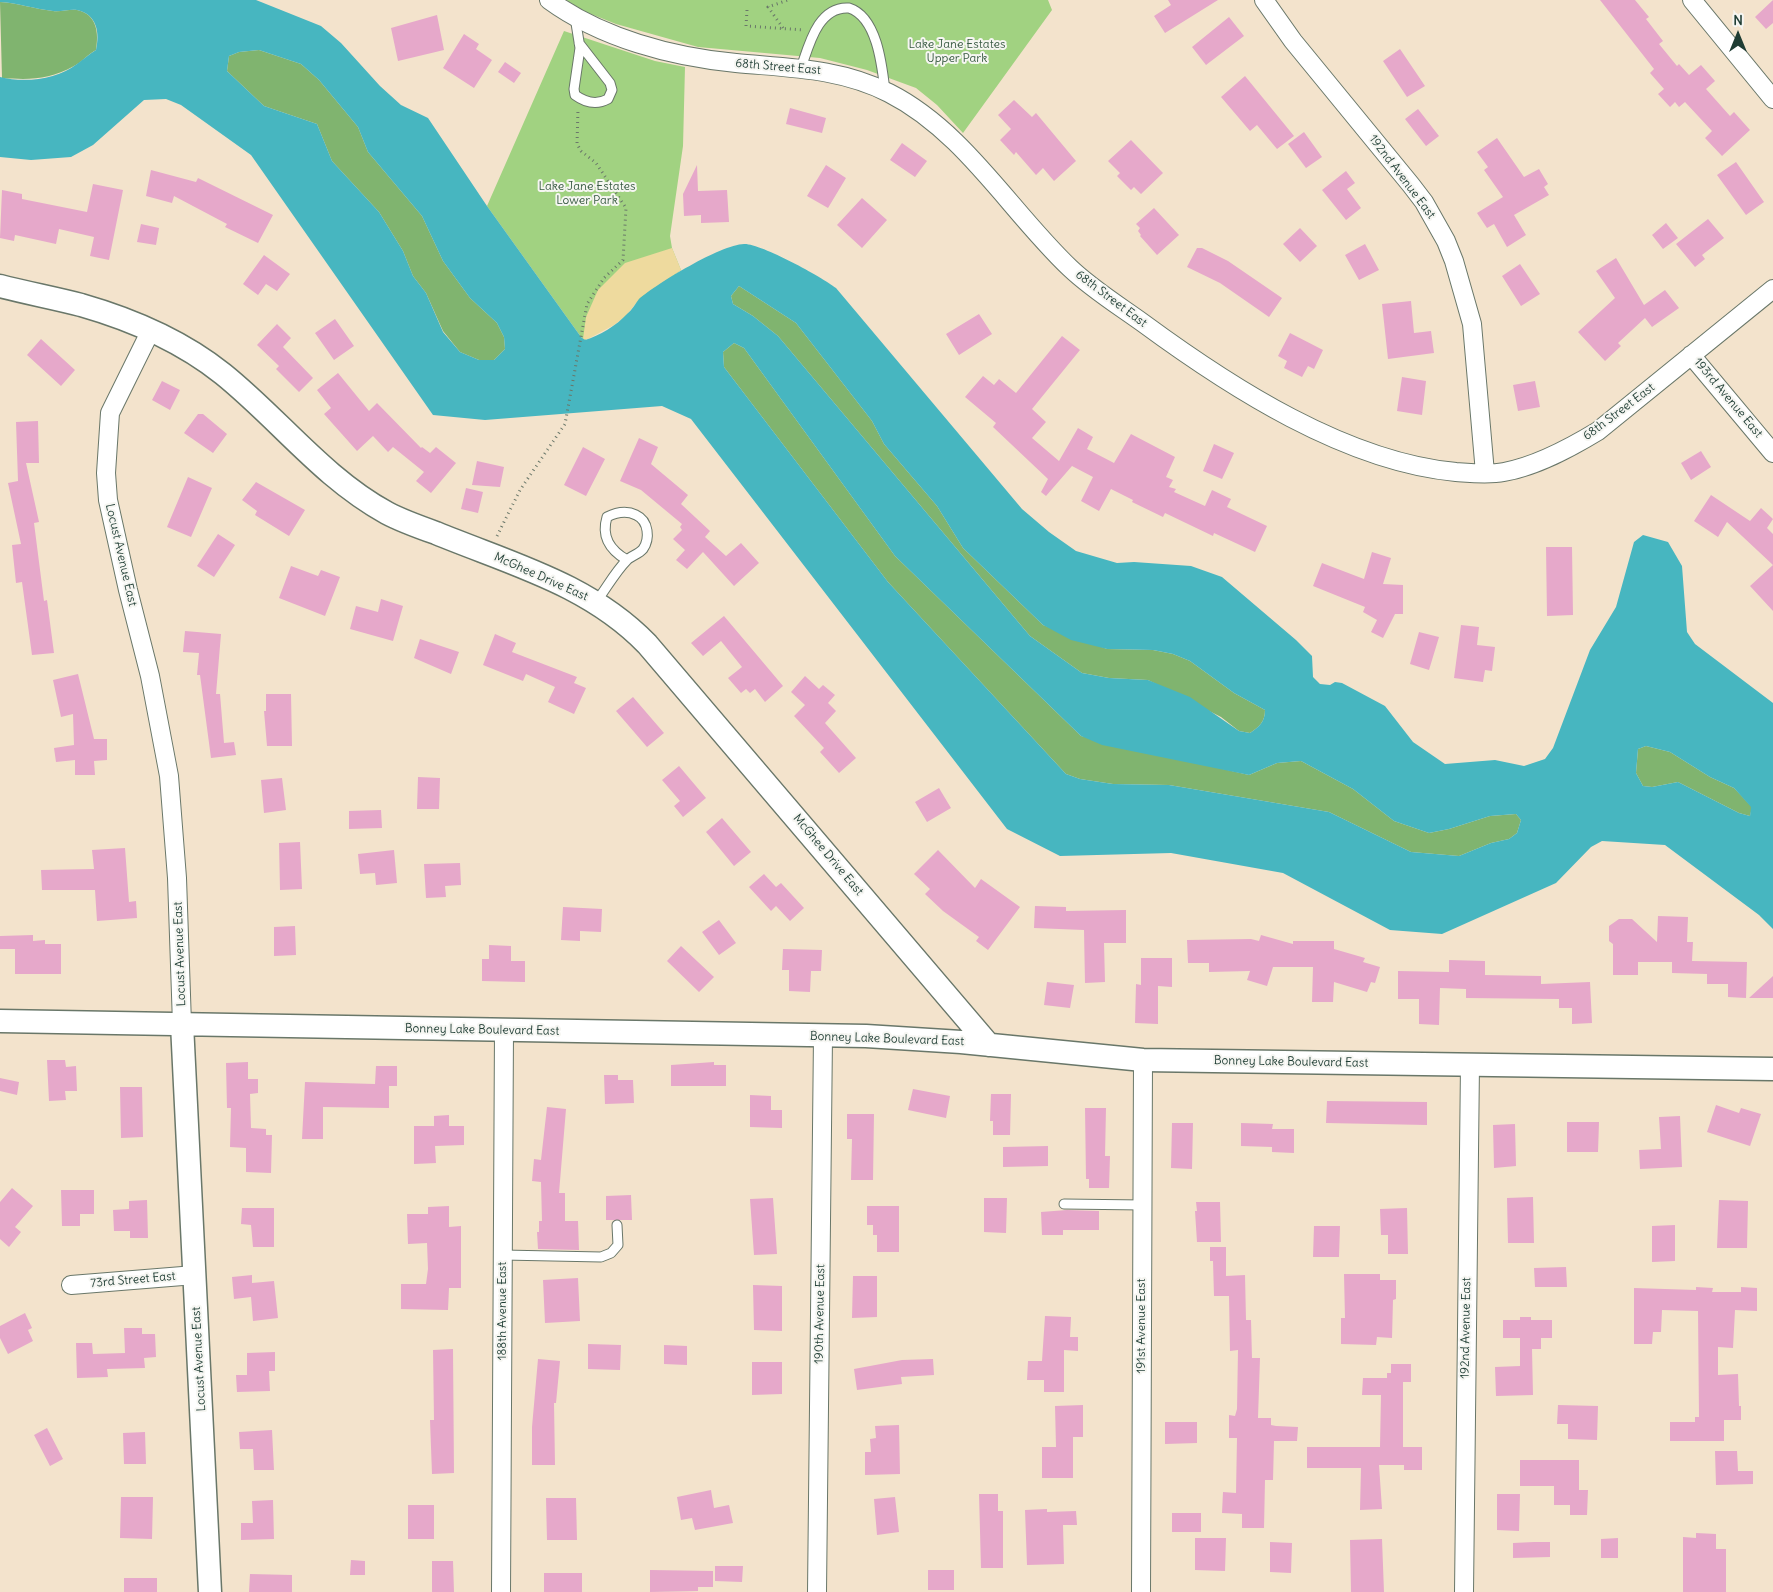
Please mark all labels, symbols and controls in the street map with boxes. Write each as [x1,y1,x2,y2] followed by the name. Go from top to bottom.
[1713,10,1763,60] north arrow
[1733,11,1743,29] text: N
[908,38,1006,66] park label: Lake Jane Estates Upper Park
[735,56,821,78] street label: 68th Street East
[1366,132,1438,222] street label: 192nd Avenue East
[538,180,636,208] park label: Lake Jane Estates Lower Park
[1072,267,1150,331] street label: 68th Street East
[1691,355,1765,441] street label: 193rd Avenue East
[1580,380,1658,444] street label: 68th Street East
[102,502,140,608] street label: Locust Avenue East
[492,550,590,604] street label: McGhee Drive East
[790,812,866,898] street label: McGhee Drive East
[171,901,189,1007] street label: Locust Avenue East
[405,1021,559,1039] street label: Bonney Lake Boulevard East
[810,1029,964,1049] street label: Bonney Lake Boulevard East
[1214,1053,1368,1071] street label: Bonney Lake Boulevard East
[496,1262,510,1360] street label: 188th Avenue East
[812,1264,828,1364] street label: 190th Avenue East
[90,1269,176,1291] street label: 73rd Street East
[1458,1277,1474,1379] street label: 192nd Avenue East
[1135,1278,1149,1374] street label: 191st Avenue East
[189,1306,209,1412] street label: Locust Avenue East

